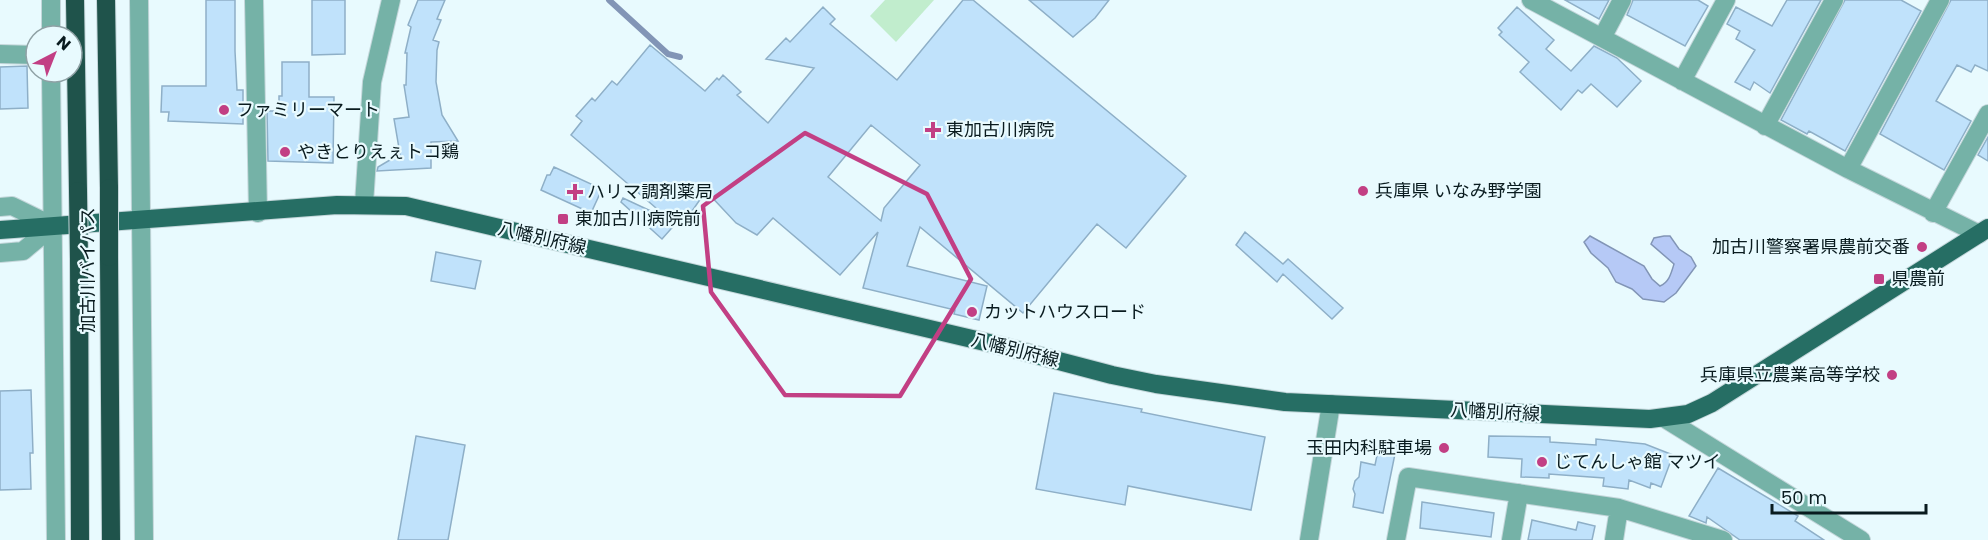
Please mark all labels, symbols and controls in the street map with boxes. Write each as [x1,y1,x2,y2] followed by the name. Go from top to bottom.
[24,24,84,84] north arrow
[52,31,76,56] text: N
[236,97,380,122] place label: ファミリーマート
[217,103,231,117] marker: ファミリーマート
[946,117,1054,142] place label: 東加古川病院
[924,121,942,139] marker: 東加古川病院
[297,139,459,164] place label: やきとりえぇトコ鶏
[278,145,292,159] marker: やきとりえぇトコ鶏
[1375,178,1542,203] place label: 兵庫県 いなみ野学園
[587,179,713,204] place label: ハリマ調剤薬局
[1356,184,1370,198] marker: 兵庫県 いなみ野学園
[568,185,582,199] marker: ハリマ調剤薬局
[575,206,701,231] place label: 東加古川病院前
[75,207,100,333] street label: 加古川バイパス
[556,212,570,226] marker: 東加古川病院前
[495,215,589,260] street label: 八幡別府線
[1712,234,1910,259] place label: 加古川警察署県農前交番
[1915,240,1929,254] marker: 加古川警察署県農前交番
[1891,266,1945,291] place label: 県農前
[1872,272,1886,286] marker: 県農前
[984,299,1146,324] place label: カットハウスロード
[965,305,979,319] marker: カットハウスロード
[968,326,1062,373] street label: 八幡別府線
[1700,362,1880,387] place label: 兵庫県立農業高等学校
[1885,368,1899,382] marker: 兵庫県立農業高等学校
[1449,397,1541,426] street label: 八幡別府線
[1306,435,1432,460] place label: 玉田内科駐車場
[1437,441,1451,455] marker: 玉田内科駐車場
[1554,449,1721,474] place label: じてんしゃ館 マツイ
[1535,455,1549,469] marker: じてんしゃ館 マツイ
[1772,477,1926,515] scale bar
[1781,485,1827,510] text: 50 m

